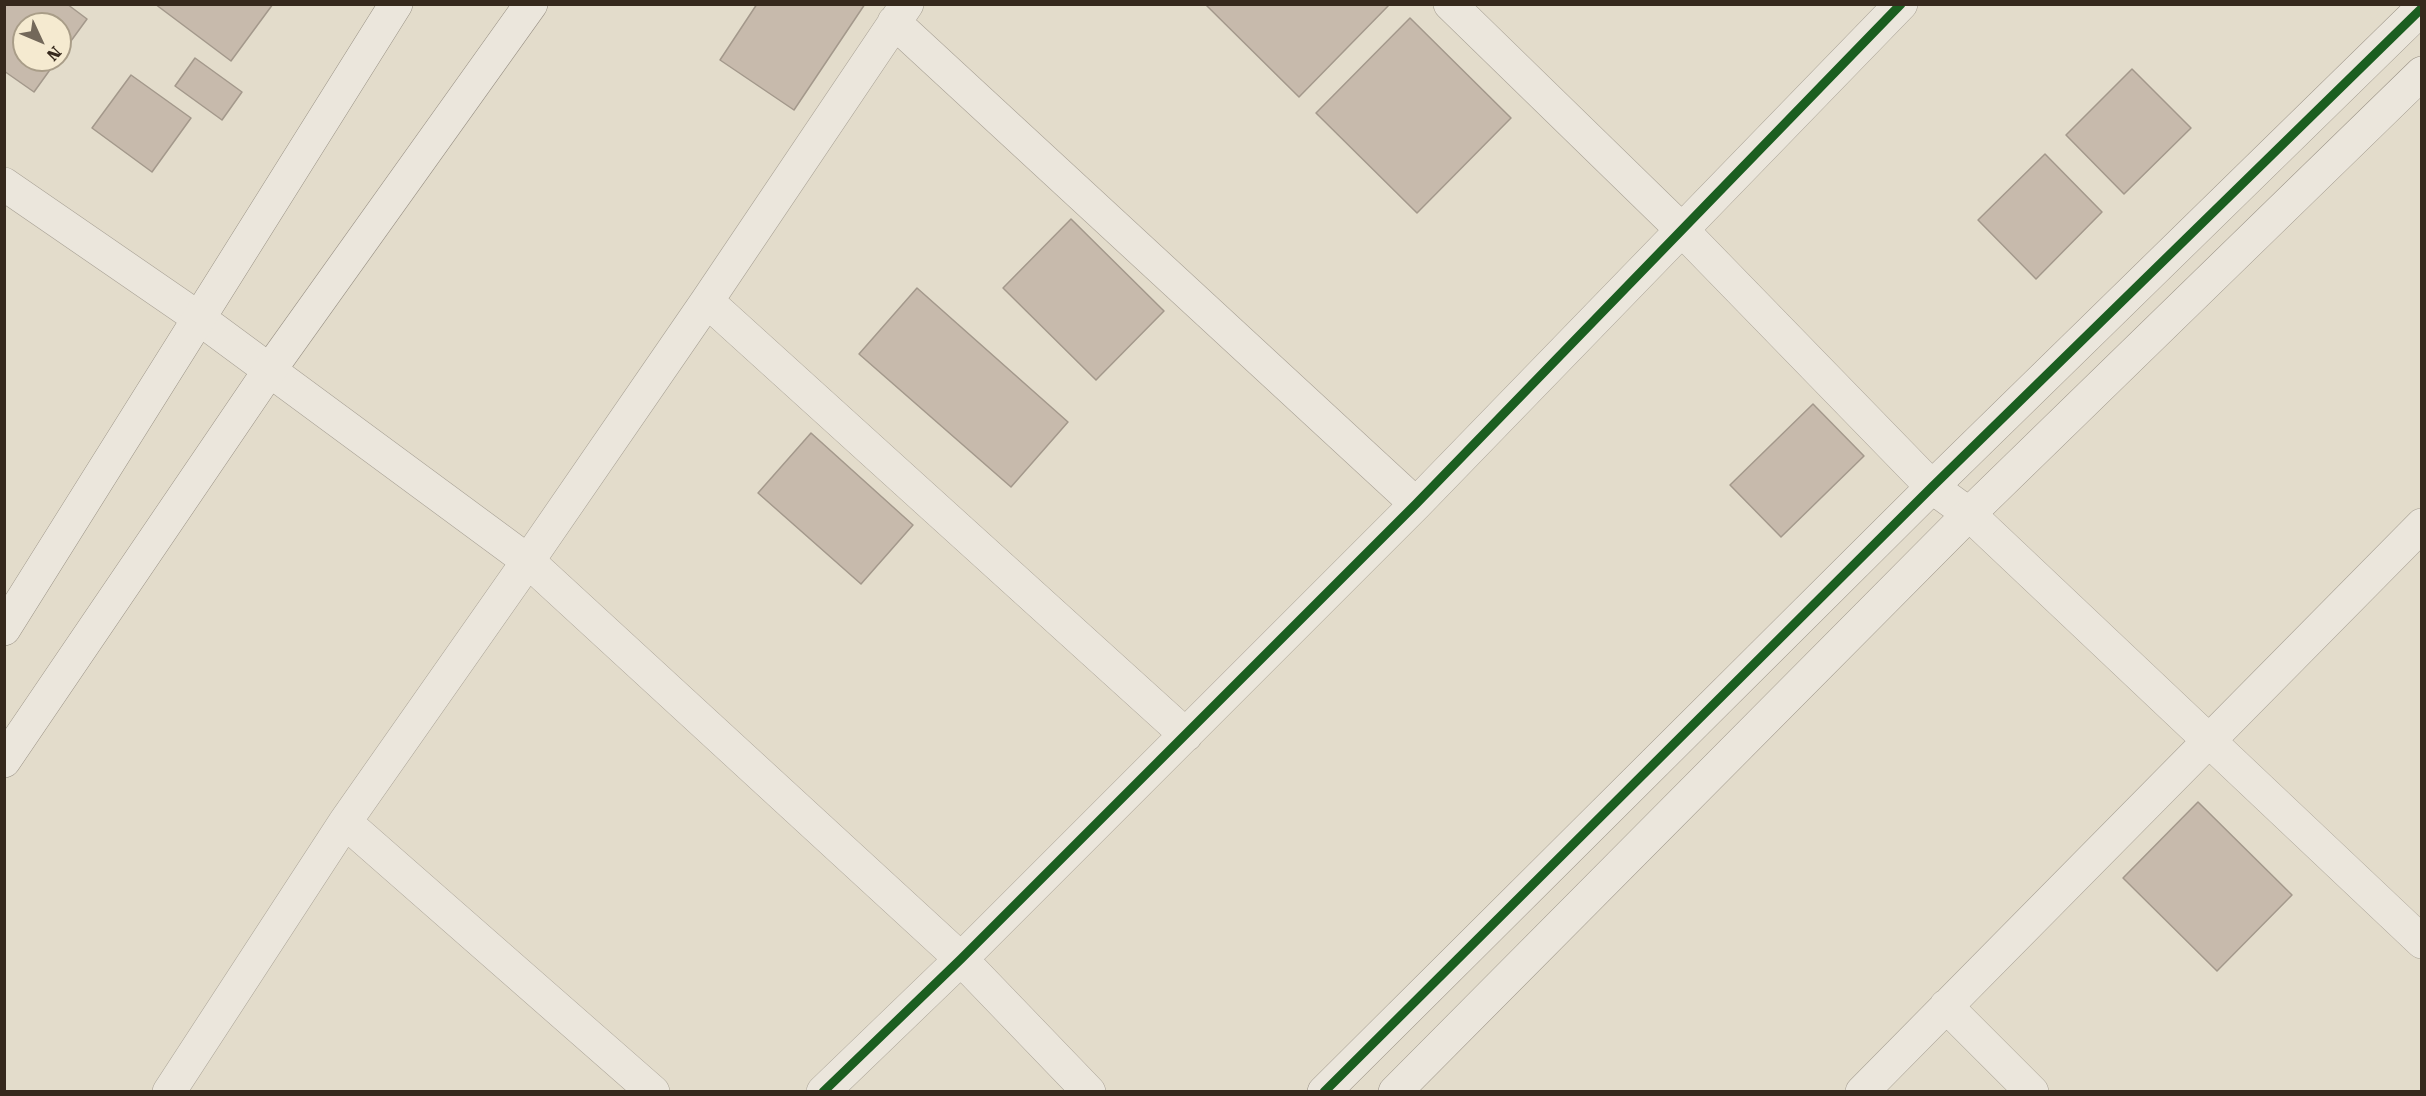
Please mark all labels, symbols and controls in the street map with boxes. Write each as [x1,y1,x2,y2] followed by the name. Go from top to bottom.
[12,12,72,72] north arrow
[43,42,65,64] text: N

